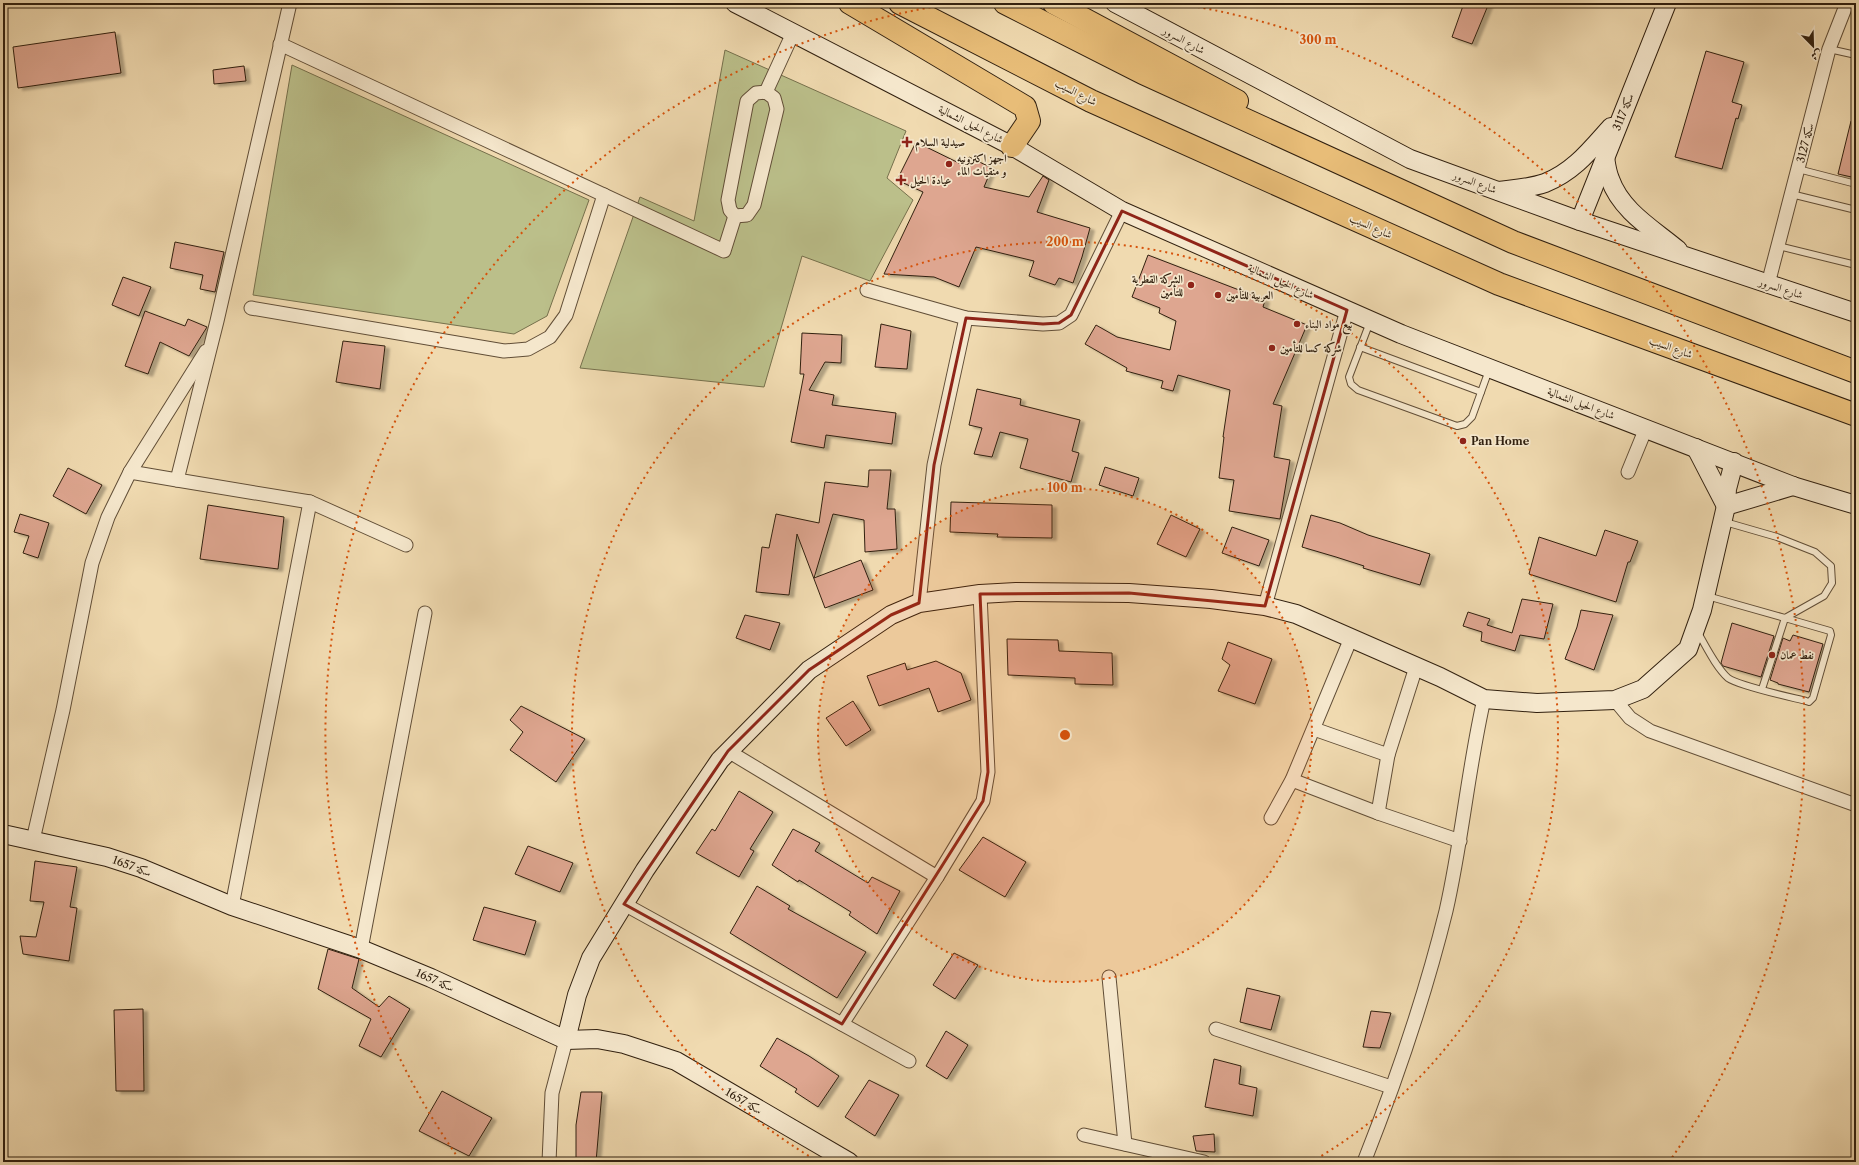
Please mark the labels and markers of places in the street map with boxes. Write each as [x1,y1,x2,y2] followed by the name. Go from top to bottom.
[915,135,966,152] place label: صيدلية السلام
[902,137,912,147] marker: صيدلية السلام
[957,151,1007,179] place label: اجهز اكترونيه و منقيات الماء
[944,159,954,169] marker: اجهز اكترونيه و منقيات الماء
[910,173,951,189] place label: عيادة الحيل
[895,174,907,186] marker: عيادة الحيل
[1132,272,1183,300] place label: الشركة القطرية للتأمين
[1186,280,1196,290] marker: الشركة القطرية للتأمين
[1226,287,1273,303] place label: العربية للتأمين
[1213,290,1223,300] marker: العربية للتأمين
[1305,317,1353,335] place label: بيع مواد البناء
[1292,319,1302,329] marker: بيع مواد البناء
[1280,340,1342,356] place label: شركة كسا للتأمين
[1267,343,1277,353] marker: شركة كسا للتأمين
[1471,434,1530,448] place label: Pan Home
[1458,436,1468,446] marker: Pan Home
[1780,648,1814,662] place label: نفط عمان
[1767,650,1777,660] marker: نفط عمان
[1058,728,1072,742] centre of rings

